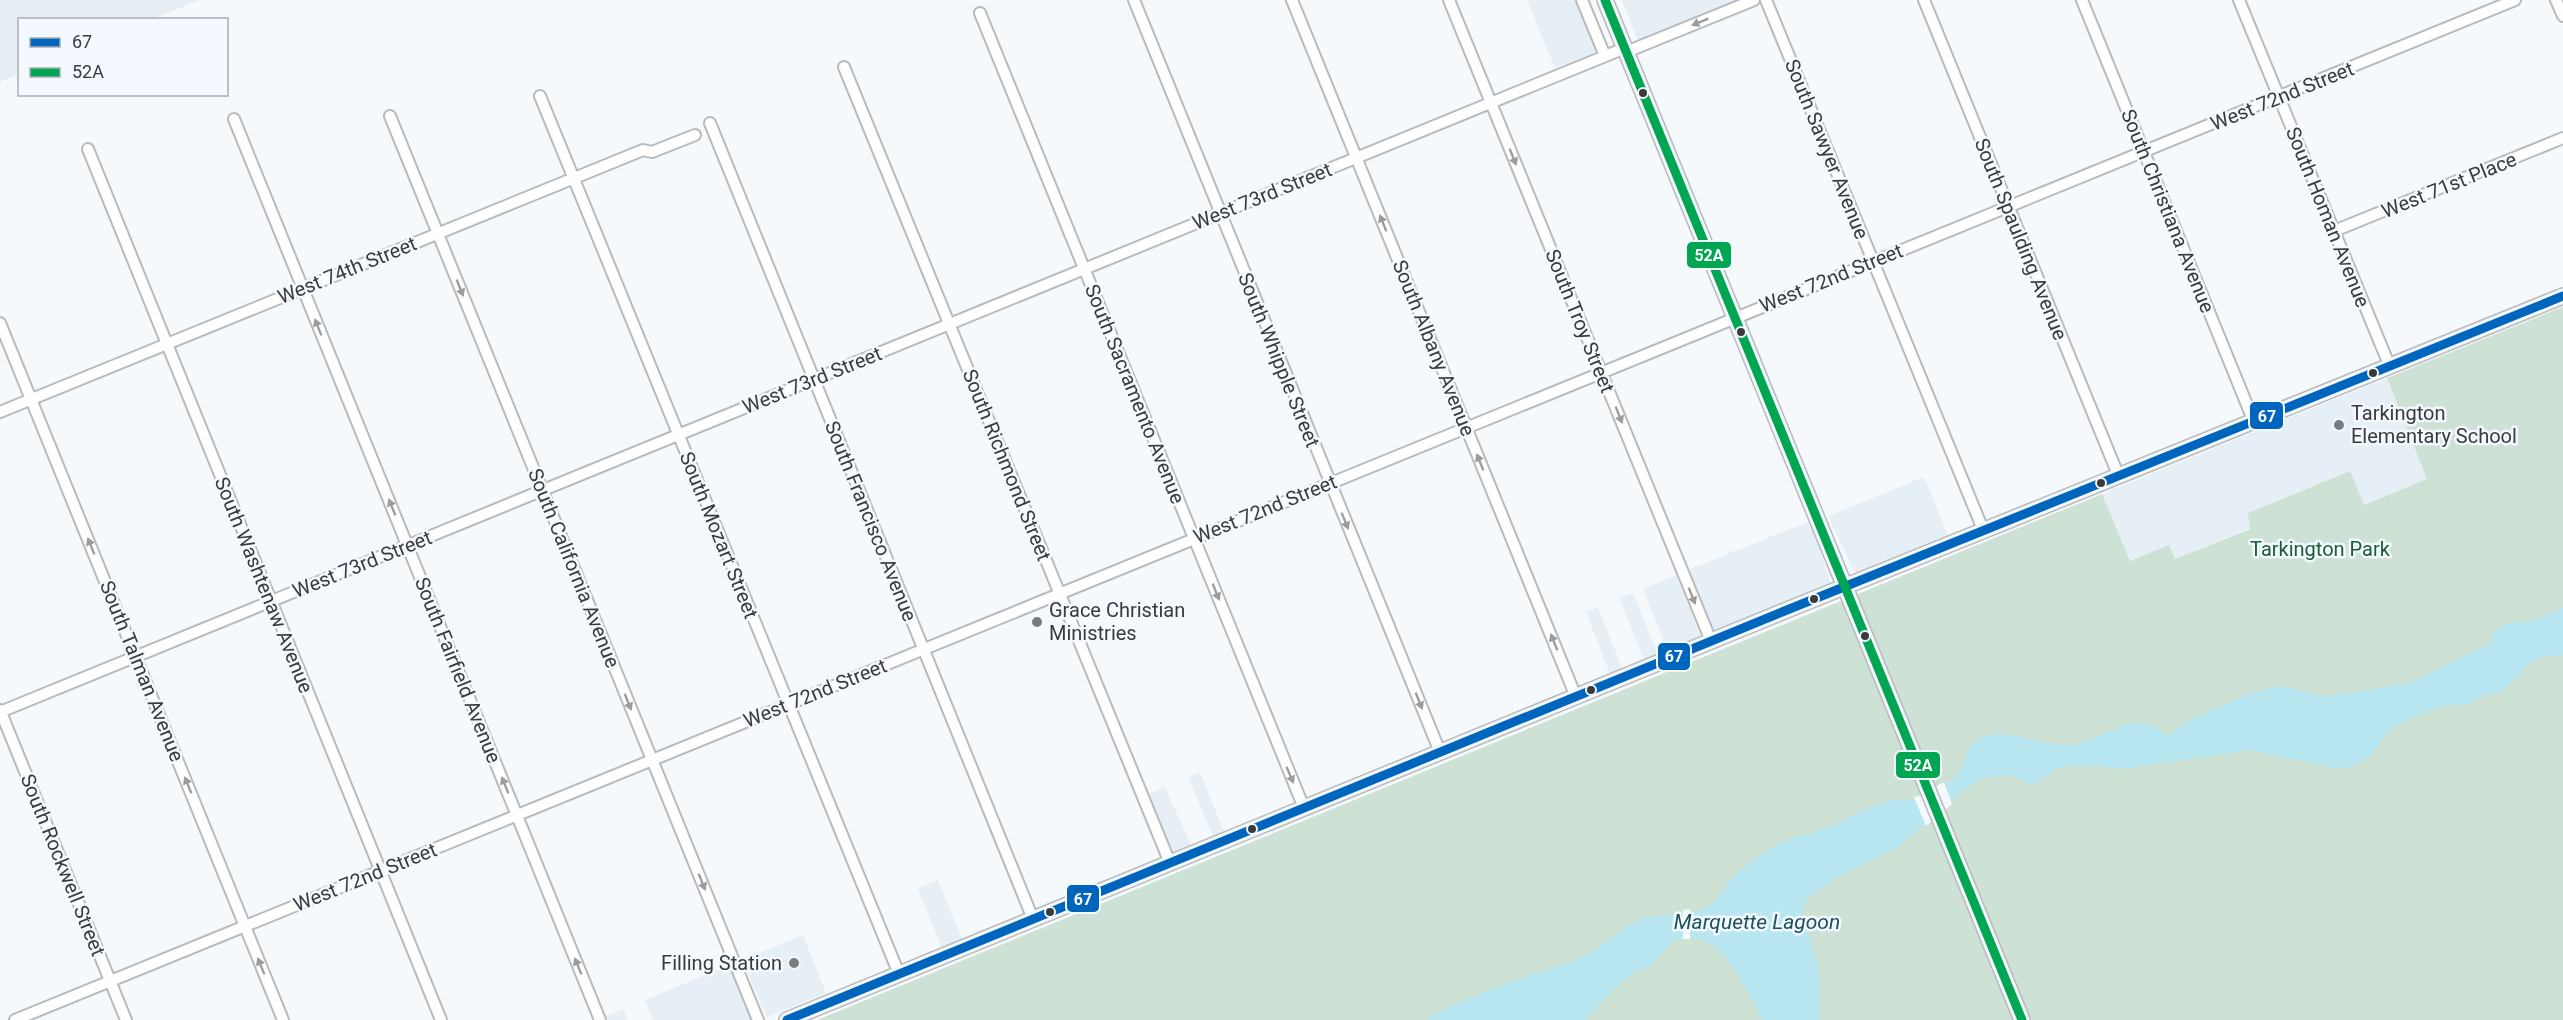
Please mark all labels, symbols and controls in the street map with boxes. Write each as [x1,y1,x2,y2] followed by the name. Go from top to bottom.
[1690,17,1708,27] one-way arrow
[18,18,228,96] legend
[72,31,92,52] text: 67
[1780,56,1874,242] street label: South Sawyer Avenue
[2207,56,2357,136] street label: West 72nd Street
[72,61,104,82] text: 52A
[1637,87,1649,99] unlabelled marker
[2116,106,2220,316] street label: South Christiana Avenue
[2281,123,2375,311] street label: South Homan Avenue
[1970,135,2072,343] street label: South Spaulding Avenue
[2378,147,2520,223] street label: West 71st Place
[1509,148,1518,166] one-way arrow
[1189,157,1335,235] street label: West 73rd Street
[1378,214,1387,232] one-way arrow
[274,231,420,309] street label: West 74th Street
[1756,238,1906,318] street label: West 72nd Street
[1686,241,1732,269] line badge: 52A
[1540,246,1620,396] street label: South Troy Street
[1694,246,1724,265] text: 52A
[1388,256,1480,440] street label: South Albany Avenue
[1233,269,1325,451] street label: South Whipple Street
[456,279,465,297] one-way arrow
[1080,281,1190,507] street label: South Sacramento Avenue
[313,317,323,335] one-way arrow
[1735,326,1747,338] unlabelled marker
[739,341,885,419] street label: West 73rd Street
[958,366,1056,564] street label: South Richmond Street
[2367,367,2379,379] unlabelled marker
[2249,401,2284,430] line badge: 67
[2351,401,2517,448] place label: Tarkington Elementary School
[1614,407,1624,425] one-way arrow
[2258,407,2276,426] text: 67
[820,417,922,625] street label: South Francisco Avenue
[2332,418,2346,432] marker: Tarkington Elementary School
[675,448,763,622] street label: South Mozart Street
[1475,453,1484,471] one-way arrow
[523,465,625,671] street label: South California Avenue
[1190,469,1340,549] street label: West 72nd Street
[210,473,318,697] street label: South Washtenaw Avenue
[2095,477,2107,489] unlabelled marker
[387,498,397,516] one-way arrow
[1340,512,1350,530] one-way arrow
[289,525,435,603] street label: West 73rd Street
[86,537,95,555] one-way arrow
[2250,537,2391,561] park label: Tarkington Park
[410,574,506,766] street label: South Fairfield Avenue
[95,577,189,765] street label: South Talman Avenue
[1212,583,1221,601] one-way arrow
[1688,587,1698,605] one-way arrow
[1808,593,1820,605] unlabelled marker
[1049,598,1185,645] place label: Grace Christian Ministries
[1030,615,1044,629] marker: Grace Christian Ministries
[1859,630,1871,642] unlabelled marker
[1549,633,1559,651] one-way arrow
[1657,642,1691,671] line badge: 67
[1665,647,1683,666] text: 67
[740,653,890,733] street label: West 72nd Street
[1585,684,1597,696] unlabelled marker
[1415,692,1424,710] one-way arrow
[624,693,633,711] one-way arrow
[1895,751,1941,779] line badge: 52A
[1903,756,1933,775] text: 52A
[1285,766,1295,784] one-way arrow
[15,770,111,960] street label: South Rockwell Street
[183,776,192,794] one-way arrow
[500,776,509,794] one-way arrow
[1246,823,1258,835] unlabelled marker
[290,837,440,917] street label: West 72nd Street
[697,874,707,892] one-way arrow
[1066,884,1100,913] line badge: 67
[1074,890,1092,909] text: 67
[1044,906,1056,918] unlabelled marker
[1674,910,1840,934] water label: Marquette Lagoon
[661,951,782,975] place label: Filling Station
[787,956,801,970] marker: Filling Station
[256,957,265,975] one-way arrow
[573,957,582,975] one-way arrow

